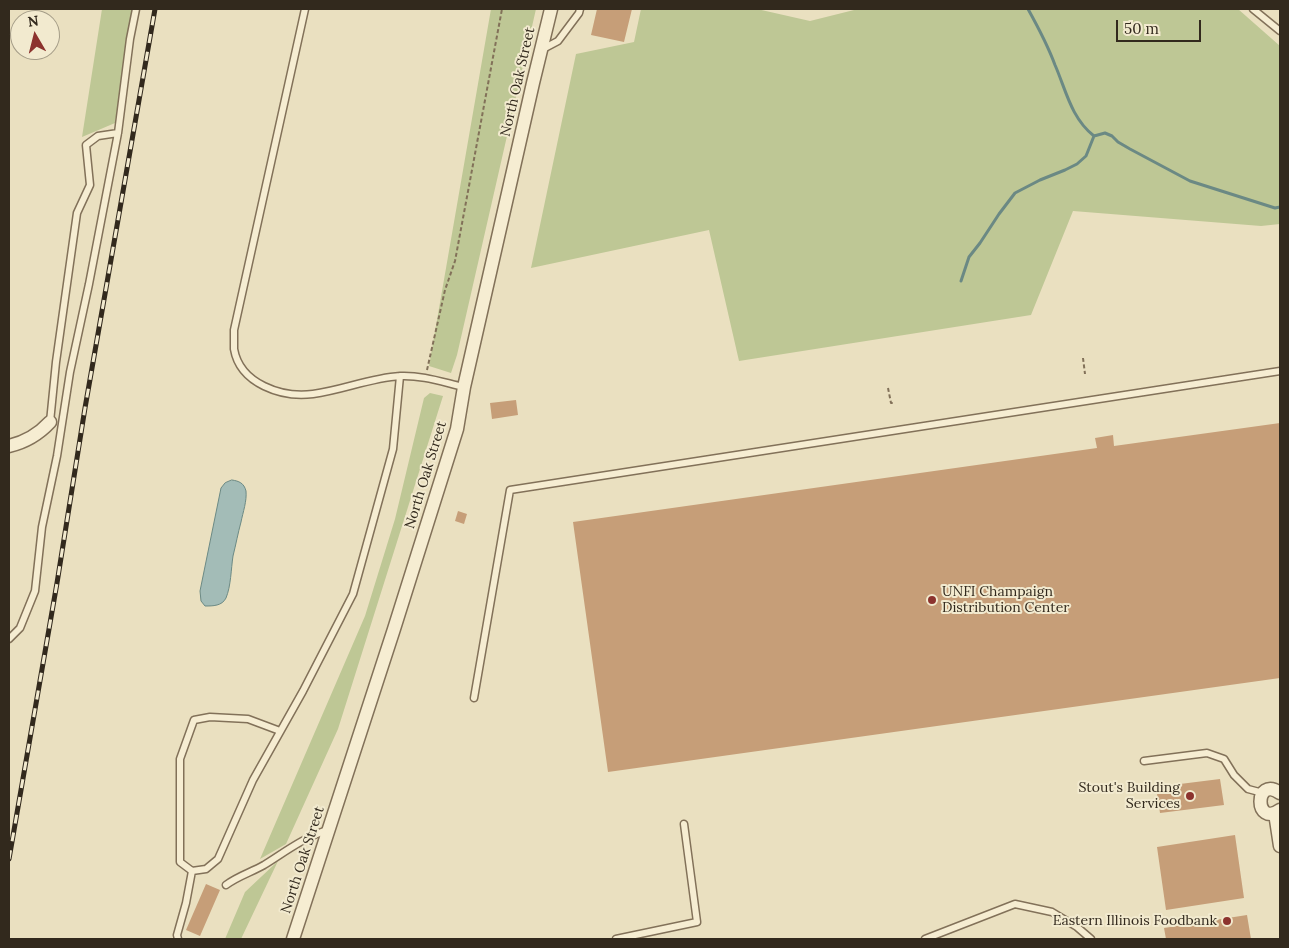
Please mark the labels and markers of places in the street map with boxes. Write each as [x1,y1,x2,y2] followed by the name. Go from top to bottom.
[942,584,1069,616] place label: UNFI Champaign Distribution Center
[926,594,938,606] marker: UNFI Champaign Distribution Center
[1078,780,1180,812] place label: Stout's Building Services
[1184,790,1196,802] marker: Stout's Building Services
[1053,913,1217,929] place label: Eastern Illinois Foodbank
[1221,915,1233,927] marker: Eastern Illinois Foodbank

